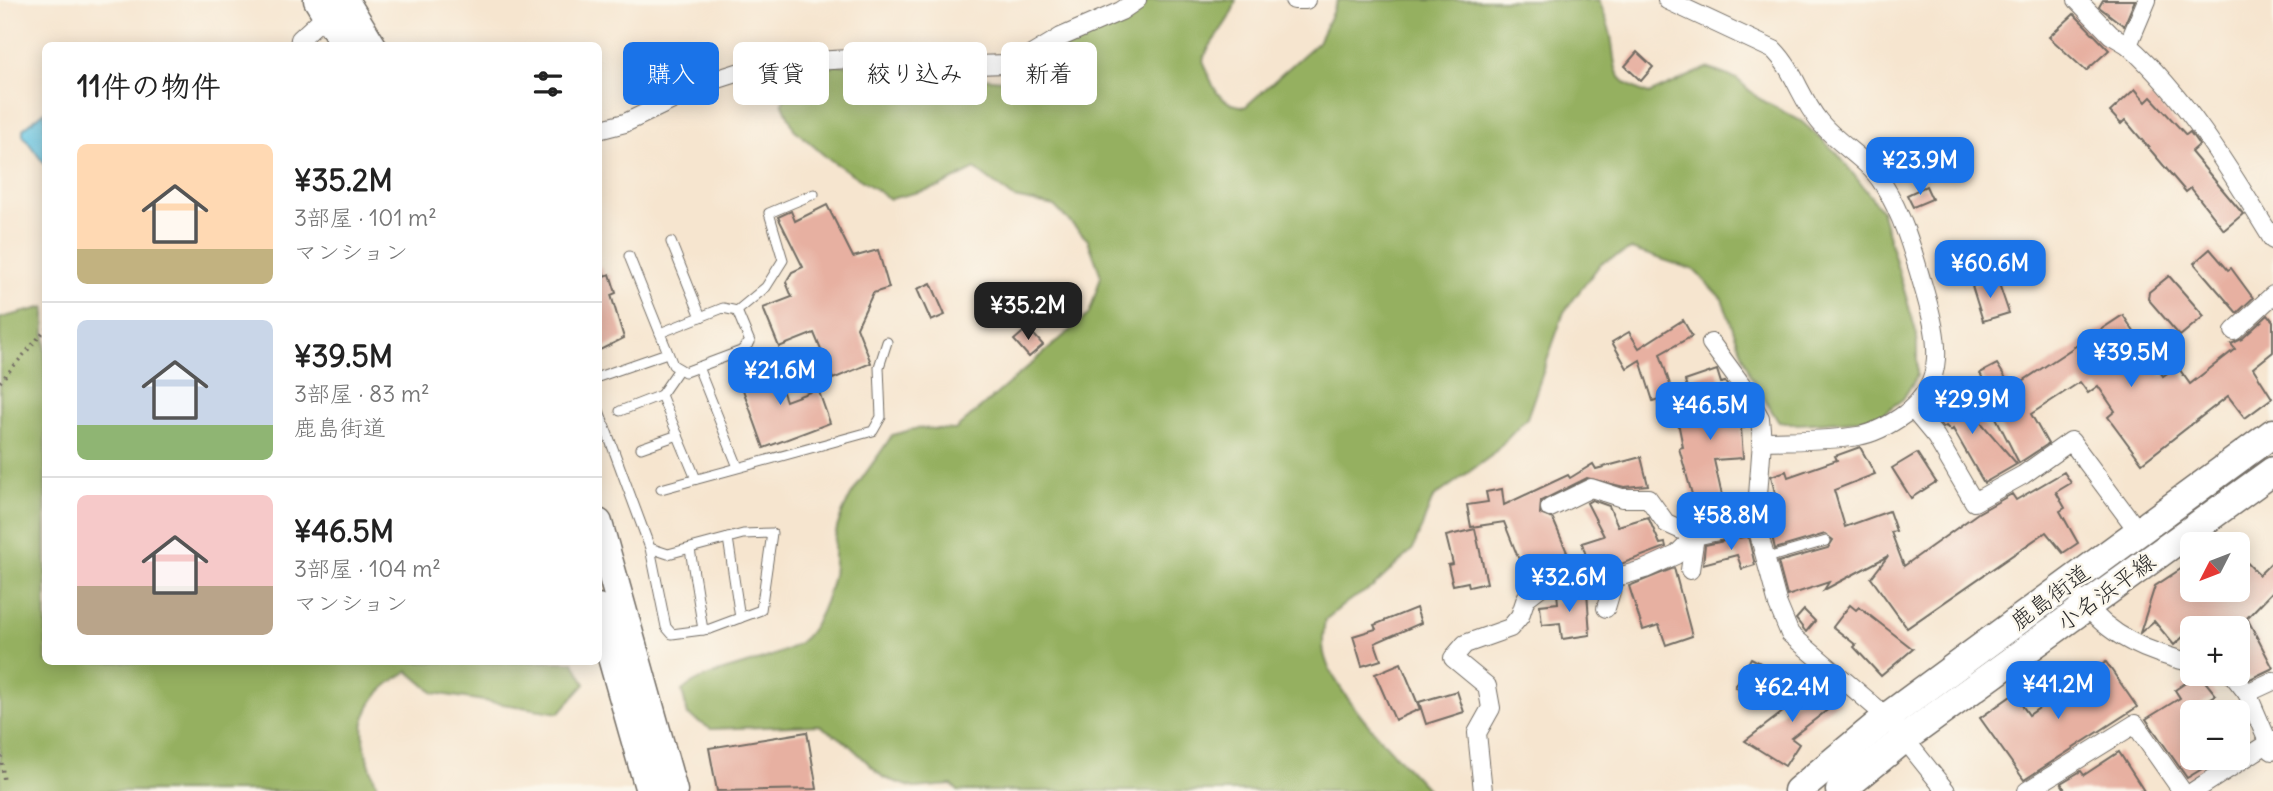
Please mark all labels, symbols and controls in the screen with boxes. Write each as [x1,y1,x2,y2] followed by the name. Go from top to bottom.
[623,42,719,105] chip: 購入
[733,42,829,105] chip: 賃貸
[843,42,987,105] chip: 絞り込み
[1001,42,1097,105] chip: 新着
[529,65,567,103] icon: filters
[77,67,221,105] text: 11件の物件
[1863,138,1977,197] pin: ¥23.9M
[1882,145,1958,174] text: ¥23.9M
[294,161,393,199] text: ¥35.2M
[133,172,217,256] icon: home
[294,203,437,232] text: 3部屋 · 101 m²
[294,237,408,266] text: マンション
[1933,240,2047,300] pin: ¥60.6M
[1951,248,2029,277] text: ¥60.6M
[971,282,1085,342] pin: ¥35.2M
[990,290,1066,319] text: ¥35.2M
[2074,330,2188,389] pin: ¥39.5M
[294,337,393,375] text: ¥39.5M
[2093,337,2169,366] text: ¥39.5M
[133,348,217,432] icon: home
[723,348,837,407] pin: ¥21.6M
[744,355,816,384] text: ¥21.6M
[1915,376,2029,436] pin: ¥29.9M
[294,379,430,408] text: 3部屋 · 83 m²
[1653,382,1767,442] pin: ¥46.5M
[1934,384,2010,413] text: ¥29.9M
[1672,390,1748,419] text: ¥46.5M
[294,413,386,442] text: 鹿島街道
[1674,492,1788,552] pin: ¥58.8M
[1693,500,1769,529] text: ¥58.8M
[294,512,394,550] text: ¥46.5M
[133,523,217,607] icon: home
[2180,532,2250,602] north arrow
[2180,532,2250,770] map controls
[2051,546,2161,637] street label: 小名浜平線
[294,554,441,583] text: 3部屋 · 104 m²
[1512,554,1626,614] pin: ¥32.6M
[2004,557,2095,636] street label: 鹿島街道
[1531,562,1607,591] text: ¥32.6M
[294,588,408,617] text: マンション
[2180,616,2250,686] button: +
[2001,662,2115,721] pin: ¥41.2M
[1735,664,1849,724] pin: ¥62.4M
[2022,669,2094,698] text: ¥41.2M
[1754,672,1830,701] text: ¥62.4M
[2180,700,2250,770] button: −

